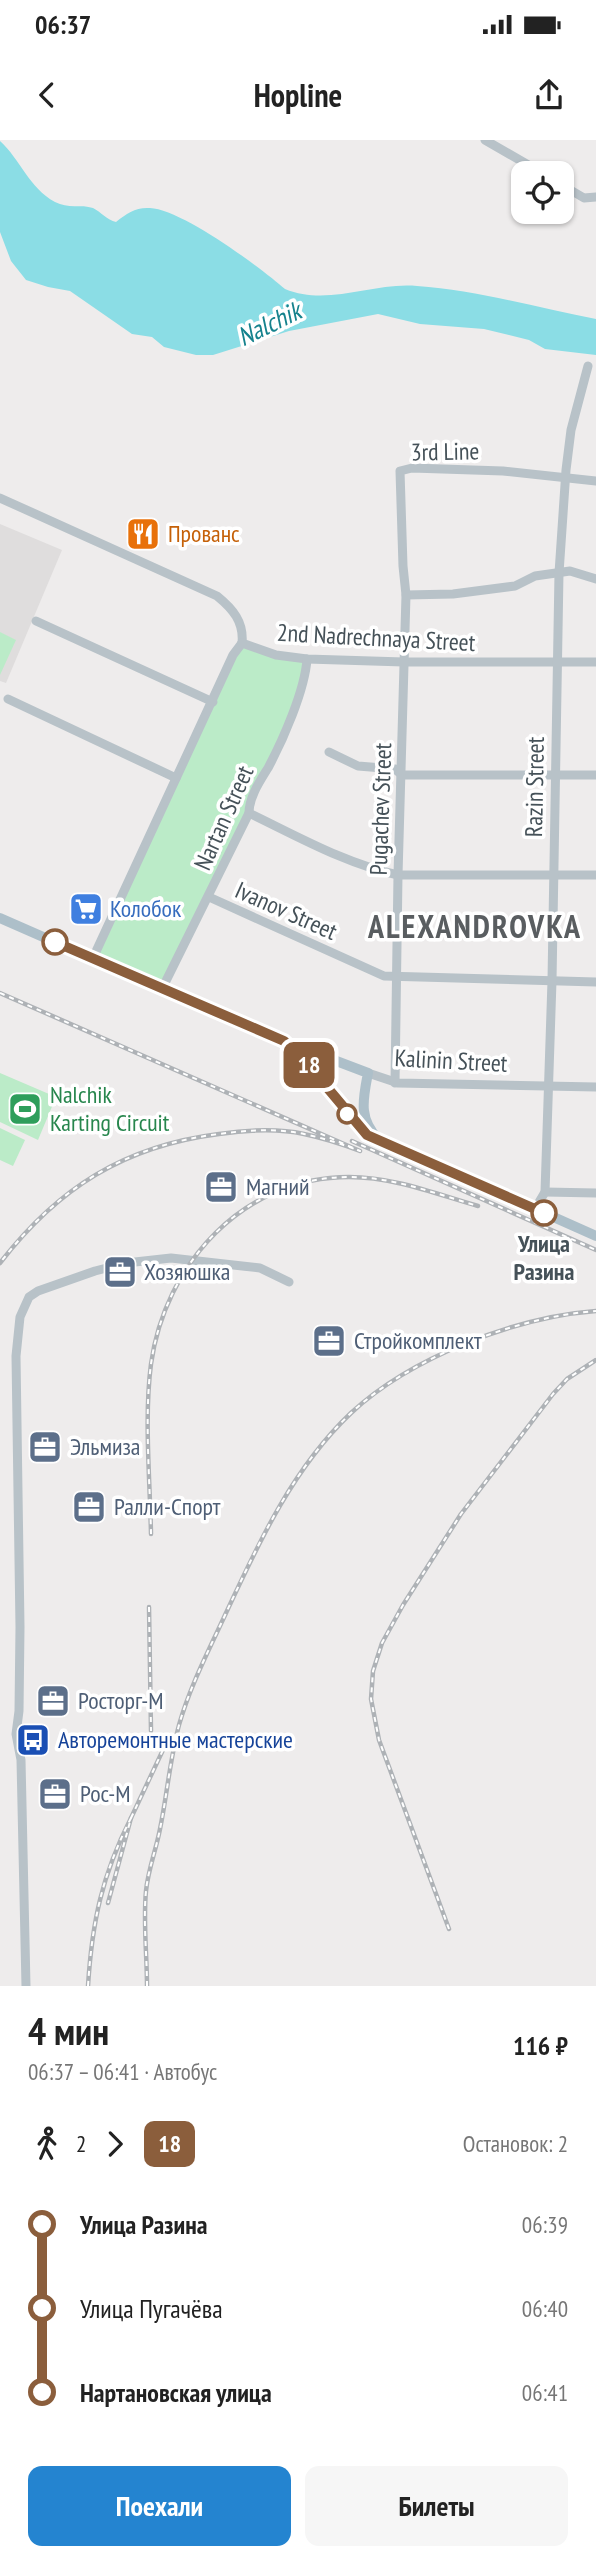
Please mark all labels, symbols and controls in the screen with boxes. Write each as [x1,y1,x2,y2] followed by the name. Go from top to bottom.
[35,8,91,41] text: 06:37
[254,74,342,116] text: Hopline
[28,76,66,114] icon: back
[530,76,568,114] icon: share
[511,161,574,224] map controls
[511,161,574,224] button: locate
[231,293,309,353] water label: Nalchik
[410,435,479,468] street label: 3rd Line
[124,515,162,553] restaurant icon: Прованс
[168,518,240,549] place label: Прованс
[276,617,476,658] street label: 2nd Nadrechnaya Street
[518,736,551,837] street label: Razin Street
[363,742,398,876] street label: Pugachev Street
[187,760,260,875] street label: Nartan Street
[230,874,342,947] street label: Ivanov Street
[67,890,105,928] supermarket icon: Колобок
[110,893,182,924] place label: Колобок
[367,905,582,947] district label: ALEXANDROVKA
[42,929,68,955] unlabelled marker
[278,1042,340,1088] line badge: 18
[394,1042,509,1079] street label: Kalinin Street
[298,1049,320,1080] text: 18
[50,1079,170,1138] place label: Nalchik Karting Circuit
[6,1090,44,1128] sports icon: Nalchik Karting Circuit
[337,1104,357,1124] unlabelled marker
[202,1168,240,1206] office icon: Магний
[246,1171,309,1202] place label: Магний
[531,1200,557,1226] marker: Улица Разина
[514,1228,575,1287] place label: Улица Разина
[101,1253,139,1291] office icon: Хозяюшка
[144,1256,230,1287] place label: Хозяюшка
[310,1322,348,1360] office icon: Стройкомплект
[354,1325,482,1356] place label: Стройкомплект
[26,1428,64,1466] office icon: Эльмиза
[70,1431,140,1462] place label: Эльмиза
[70,1488,108,1526] office icon: Ралли-Спорт
[114,1491,221,1522] place label: Ралли-Спорт
[34,1682,72,1720] office icon: Росторг-М
[78,1685,163,1716] place label: Росторг-М
[14,1721,52,1759] bus stop icon: Авторемонтные мастерские
[58,1724,293,1755] place label: Авторемонтные мастерские
[36,1775,74,1813] office icon: Рос-М
[80,1778,130,1809] place label: Рос-М
[28,2006,109,2055] text: 4 мин
[513,2029,568,2062] text: 116 ₽
[28,2057,217,2086] text: 06:37 – 06:41 · Автобус
[28,2125,66,2163] icon: walk
[96,2125,134,2163] icon: forward
[158,2128,181,2159] text: 18
[76,2129,86,2158] text: 2
[463,2129,568,2158] text: Остановок: 2
[80,2208,207,2241] text: Улица Разина
[522,2210,568,2239] text: 06:39
[80,2292,223,2325] text: Улица Пугачёва
[522,2294,568,2323] text: 06:40
[80,2376,272,2409] text: Нартановская улица
[522,2378,568,2407] text: 06:41
[28,2466,291,2546] button: Поехали
[305,2466,568,2546] button: Билеты

